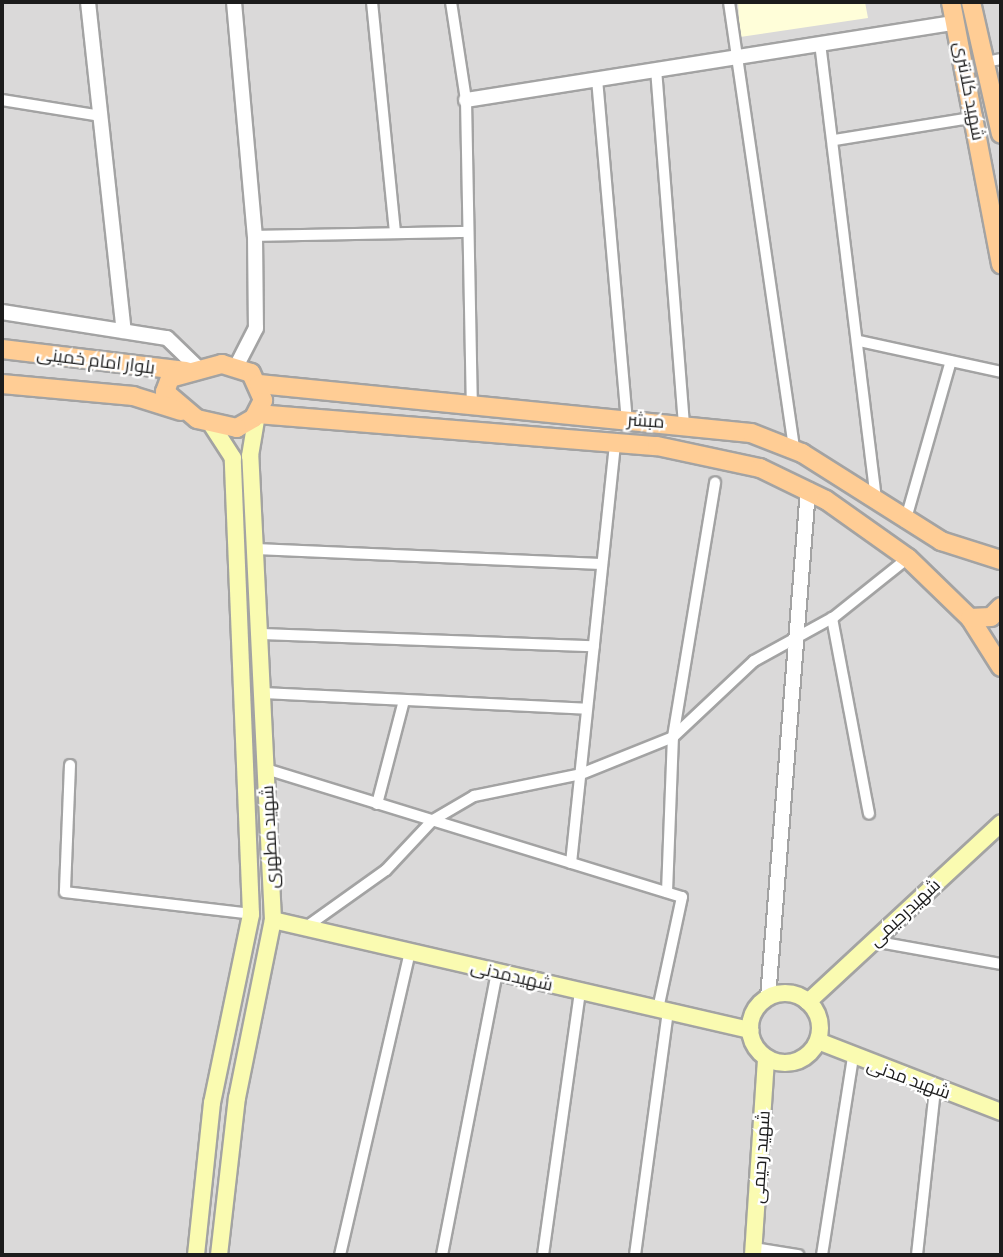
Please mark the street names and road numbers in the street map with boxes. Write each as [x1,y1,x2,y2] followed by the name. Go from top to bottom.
[950,40,990,142] street label: شهید کلانتری
[36,342,156,378] street label: بلوار امام خمینی
[627,408,665,432] street label: مبشر
[256,785,282,889] street label: شهید مطهری
[864,873,944,951] street label: شهیدرحیمی
[469,955,555,995] street label: شهیدمدنی
[864,1053,954,1103] street label: شهید مدنی
[746,1110,774,1204] street label: شهید رحیمی

